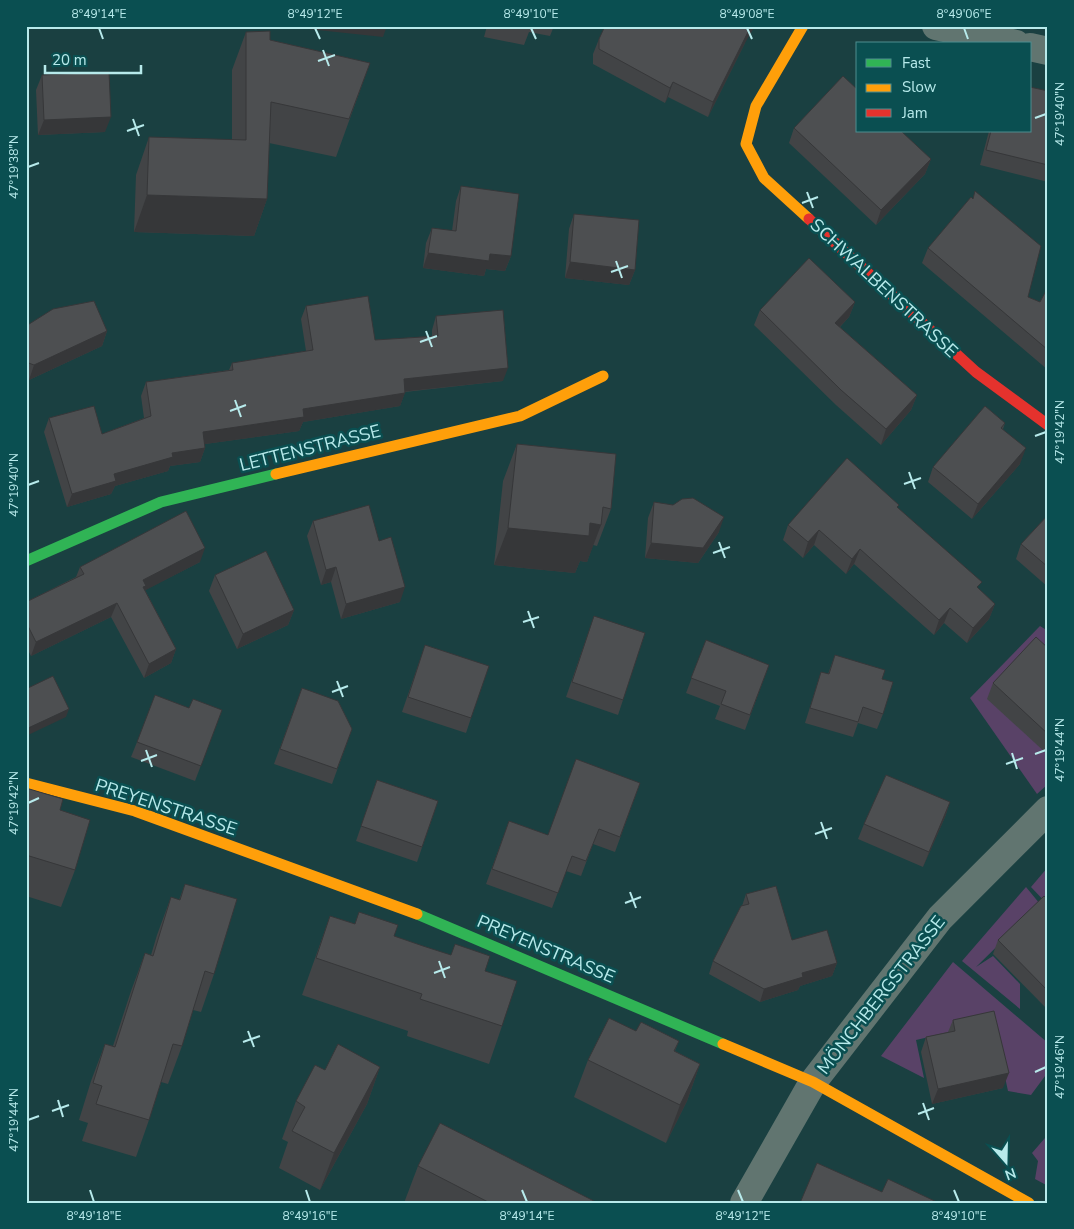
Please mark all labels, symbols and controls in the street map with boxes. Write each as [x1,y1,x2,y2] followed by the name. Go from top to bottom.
[72,6,126,22] text: 8°49'14"E
[288,6,342,22] text: 8°49'12"E
[504,6,558,22] text: 8°49'10"E
[720,6,774,22] text: 8°49'08"E
[937,6,991,22] text: 8°49'06"E
[45,42,141,74] scale bar
[856,42,1032,132] legend
[52,50,87,70] text: 20 m
[902,53,931,73] text: Fast
[902,77,937,97] text: Slow
[1052,82,1068,146] text: 47°19'40"N
[901,103,928,123] text: Jam
[6,135,22,199] text: 47°19'38"N
[805,213,963,363] street label: SCHWALBENSTRASSE
[1052,400,1068,464] text: 47°19'42"N
[237,419,383,477] street label: LETTENSTRASSE
[6,453,22,517] text: 47°19'40"N
[1052,718,1068,782] text: 47°19'44"N
[6,771,22,835] text: 47°19'42"N
[92,773,240,841] street label: PREYENSTRASSE
[473,909,619,989] street label: PREYENSTRASSE
[811,911,951,1079] street label: MÖNCHBERGSTRASSE
[1052,1035,1068,1099] text: 47°19'46"N
[6,1088,22,1152] text: 47°19'44"N
[982,1136,1032,1186] north arrow
[1002,1163,1018,1184] text: N
[67,1208,121,1224] text: 8°49'18"E
[283,1208,337,1224] text: 8°49'16"E
[500,1208,554,1224] text: 8°49'14"E
[716,1208,770,1224] text: 8°49'12"E
[932,1208,986,1224] text: 8°49'10"E

